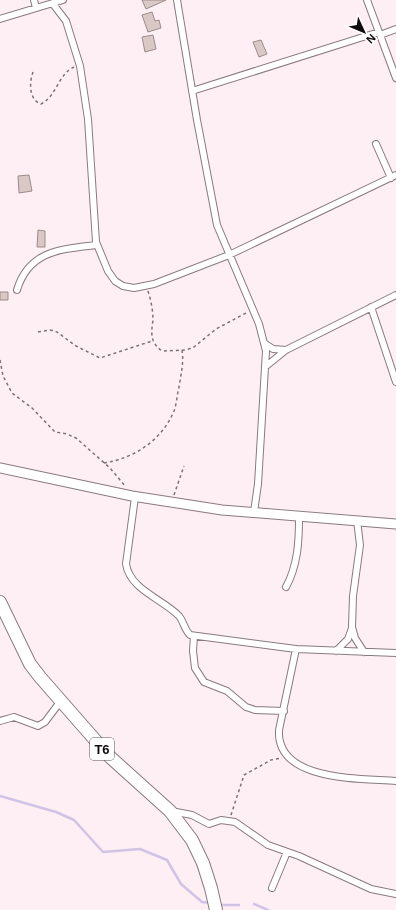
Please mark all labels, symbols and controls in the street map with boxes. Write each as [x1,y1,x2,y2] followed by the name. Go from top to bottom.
[344,12,384,52] north arrow
[364,32,378,46] text: N
[90,738,114,760] road number: T6

